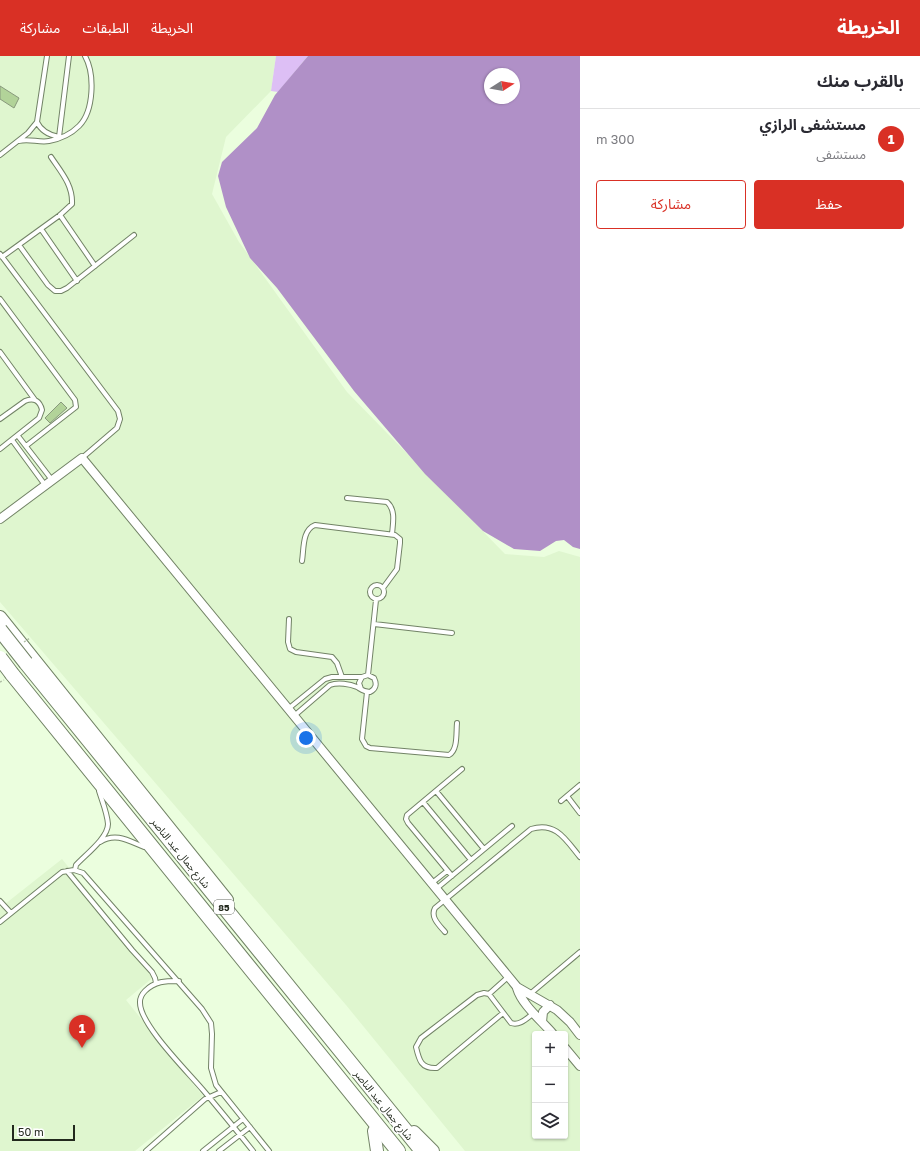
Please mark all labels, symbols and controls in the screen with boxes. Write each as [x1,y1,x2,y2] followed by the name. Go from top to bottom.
[837,15,900,38] text: الخريطة
[20,19,60,36] text: مشاركة
[82,19,129,36] text: الطبقات
[151,19,193,36] text: الخريطة
[484,68,520,104] north arrow
[817,70,904,91] text: بالقرب منك
[759,115,866,133] text: مستشفى الرازي
[596,131,635,147] text: 300 m
[888,131,894,147] text: 1
[816,146,866,162] text: مستشفى
[596,180,746,229] button: مشاركة
[754,180,904,229] button: حفظ
[296,728,316,748] your location
[147,815,213,892] street label: شارع جمال عبد الناصر
[214,900,234,914] road number: 85
[69,1015,95,1048] pin: 1
[532,1031,568,1139] map controls
[532,1031,568,1067] button: +
[350,1067,416,1144] street label: شارع جمال عبد الناصر
[532,1067,568,1103] button: −
[532,1103,568,1139] button: layers
[12,1123,75,1142] scale bar
[18,1125,44,1138] text: 50 m

